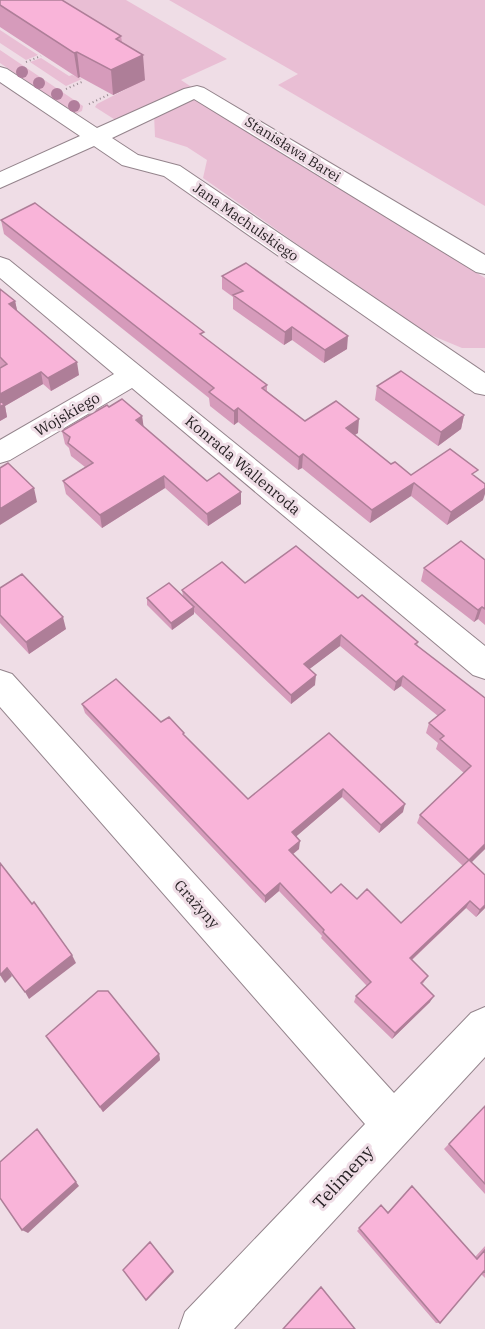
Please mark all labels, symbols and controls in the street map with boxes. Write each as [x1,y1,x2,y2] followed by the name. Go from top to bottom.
[242,112,344,186] street label: Stanisława Barei
[190,179,302,265] street label: Jana Machulskiego
[31,388,103,440] street label: Wojskiego
[181,411,305,519] street label: Konrada Wallenroda
[170,876,224,932] street label: Grażyny
[308,1140,379,1214] street label: Telimeny

